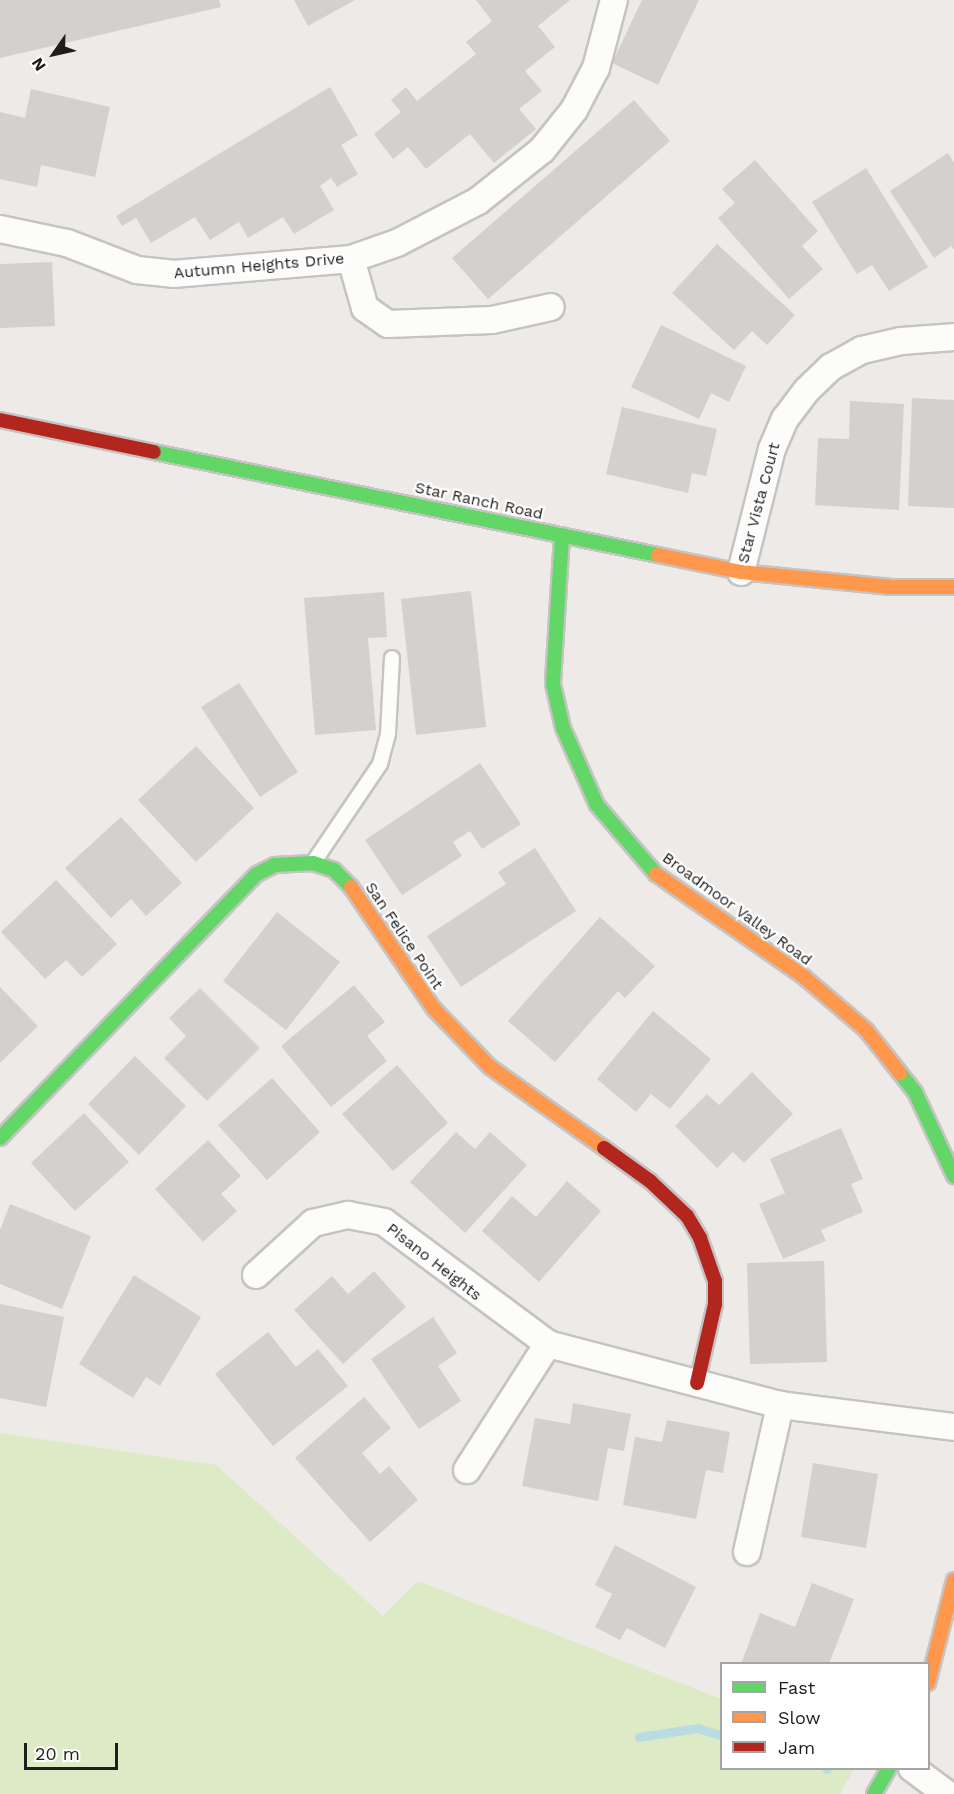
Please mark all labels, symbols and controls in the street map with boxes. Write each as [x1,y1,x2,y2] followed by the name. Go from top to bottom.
[24,24,84,84] north arrow
[27,54,50,75] text: N
[173,249,345,283] street label: Autumn Heights Drive
[733,440,785,566] street label: Star Vista Court
[413,478,545,524] street label: Star Ranch Road
[658,848,816,970] street label: Broadmoor Valley Road
[361,879,447,993] street label: San Felice Point
[383,1219,485,1305] street label: Pisano Heights
[720,1662,930,1770] legend
[778,1677,815,1698] text: Fast
[778,1707,821,1728] text: Slow
[27,1731,122,1769] scale bar
[778,1737,815,1758] text: Jam
[35,1743,80,1764] text: 20 m

